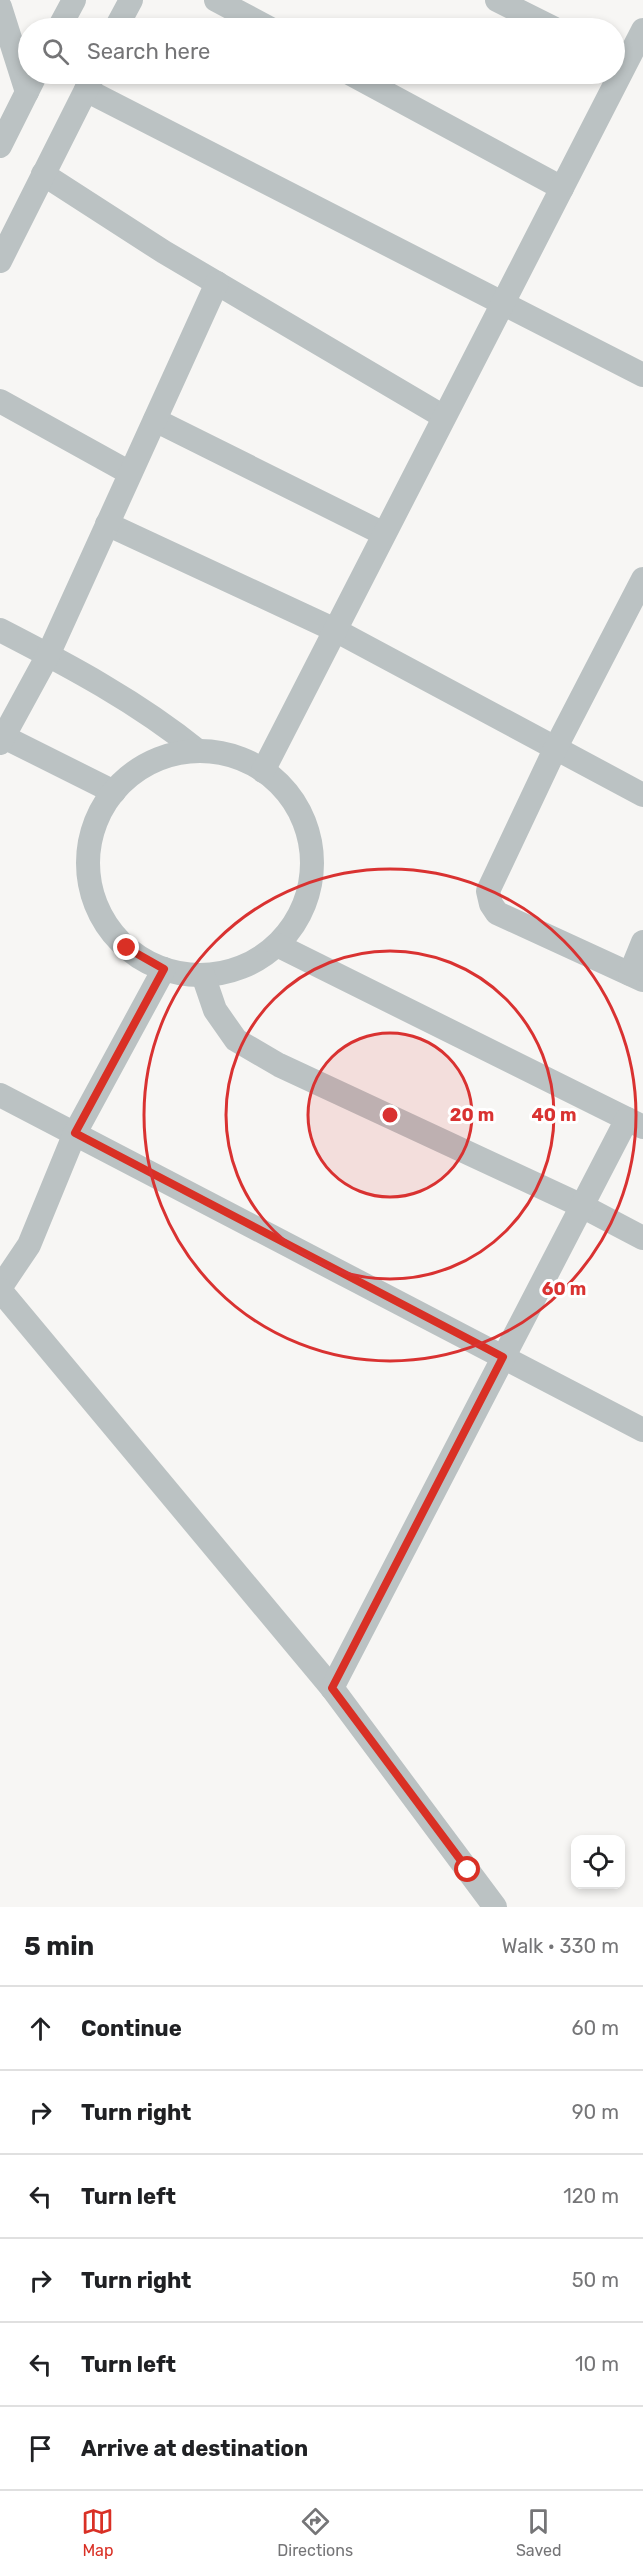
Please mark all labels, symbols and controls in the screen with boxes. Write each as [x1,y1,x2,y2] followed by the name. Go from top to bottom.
[18,18,625,84] search box
[39,35,72,68] icon: search
[87,38,210,65] text: Search here
[113,934,139,960] route end
[450,1104,494,1126] text: 20 m
[532,1104,576,1126] text: 40 m
[380,1105,400,1125] centre of rings
[542,1278,586,1300] text: 60 m
[571,1835,625,1889] map controls
[571,1835,625,1889] button: locate
[454,1856,480,1882] route start
[24,1931,94,1962] text: 5 min
[502,1934,619,1958] text: Walk · 330 m
[24,2012,57,2045] icon: ahead
[81,2015,182,2042] text: Continue
[572,2016,619,2040] text: 60 m
[24,2096,57,2129] icon: right
[81,2099,191,2126] text: Turn right
[572,2100,619,2124] text: 90 m
[24,2180,57,2213] icon: left
[81,2183,176,2210] text: Turn left
[563,2184,619,2208] text: 120 m
[24,2264,57,2297] icon: right
[81,2267,191,2294] text: Turn right
[572,2268,619,2292] text: 50 m
[24,2348,57,2381] icon: left
[81,2351,176,2378] text: Turn left
[575,2352,619,2376] text: 10 m
[24,2432,57,2465] icon: arrive
[81,2435,308,2462] text: Arrive at destination
[81,2505,114,2560] tab: Map
[277,2505,353,2560] tab: Directions
[516,2505,562,2560] tab: Saved

